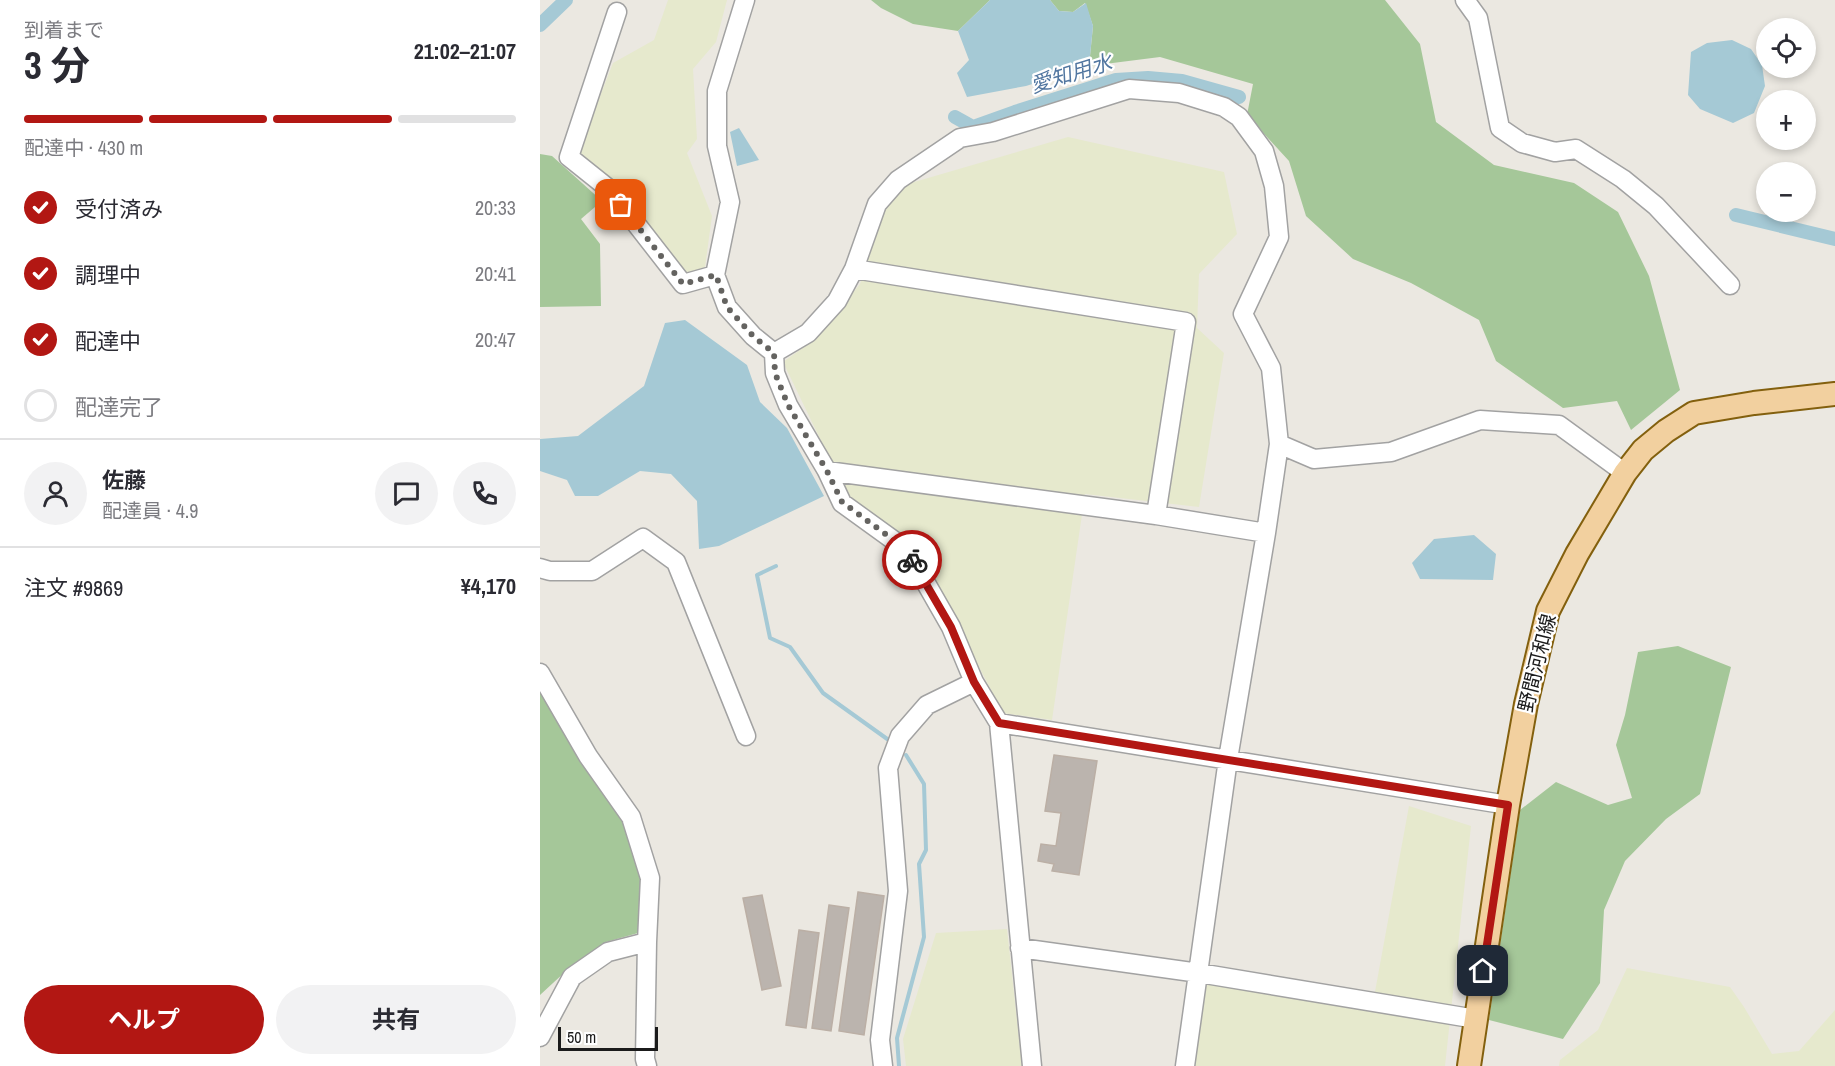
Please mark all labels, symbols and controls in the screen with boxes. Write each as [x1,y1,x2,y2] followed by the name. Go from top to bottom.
[24,16,104,43] text: 到着まで
[1756,18,1816,222] map controls
[1756,18,1816,78] button: locate
[414,36,516,66] text: 21:02–21:07
[24,39,90,91] text: 3 分
[1026,47,1117,100] water label: 愛知用水
[1756,90,1816,150] button: +
[24,134,143,161] text: 配達中 · 430 m
[1756,162,1816,222] button: −
[595,179,646,230] pin
[604,188,637,221] icon: bag
[24,191,57,224] icon: check
[75,194,163,224] text: 受付済み
[475,194,516,221] text: 20:33
[24,257,57,290] icon: check
[75,260,141,290] text: 調理中
[475,260,516,287] text: 20:41
[24,323,57,356] icon: check
[75,326,141,356] text: 配達中
[475,326,516,353] text: 20:47
[75,392,163,422] text: 配達完了
[24,462,87,525] button: person
[375,462,438,525] button: chat
[453,462,516,525] button: phone
[102,465,146,495] text: 佐藤
[102,497,198,524] text: 配達員 · 4.9
[882,530,942,590] courier
[896,544,929,577] icon: bike
[461,571,516,601] text: ¥4,170
[24,573,123,603] text: 注文 #9869
[1511,611,1562,715] street label: 野間河和線
[1457,945,1508,996] pin
[1466,954,1499,987] icon: home
[24,985,264,1054] button: ヘルプ
[276,985,516,1054] button: 共有
[558,1024,658,1052] scale bar
[567,1026,596,1048] text: 50 m

